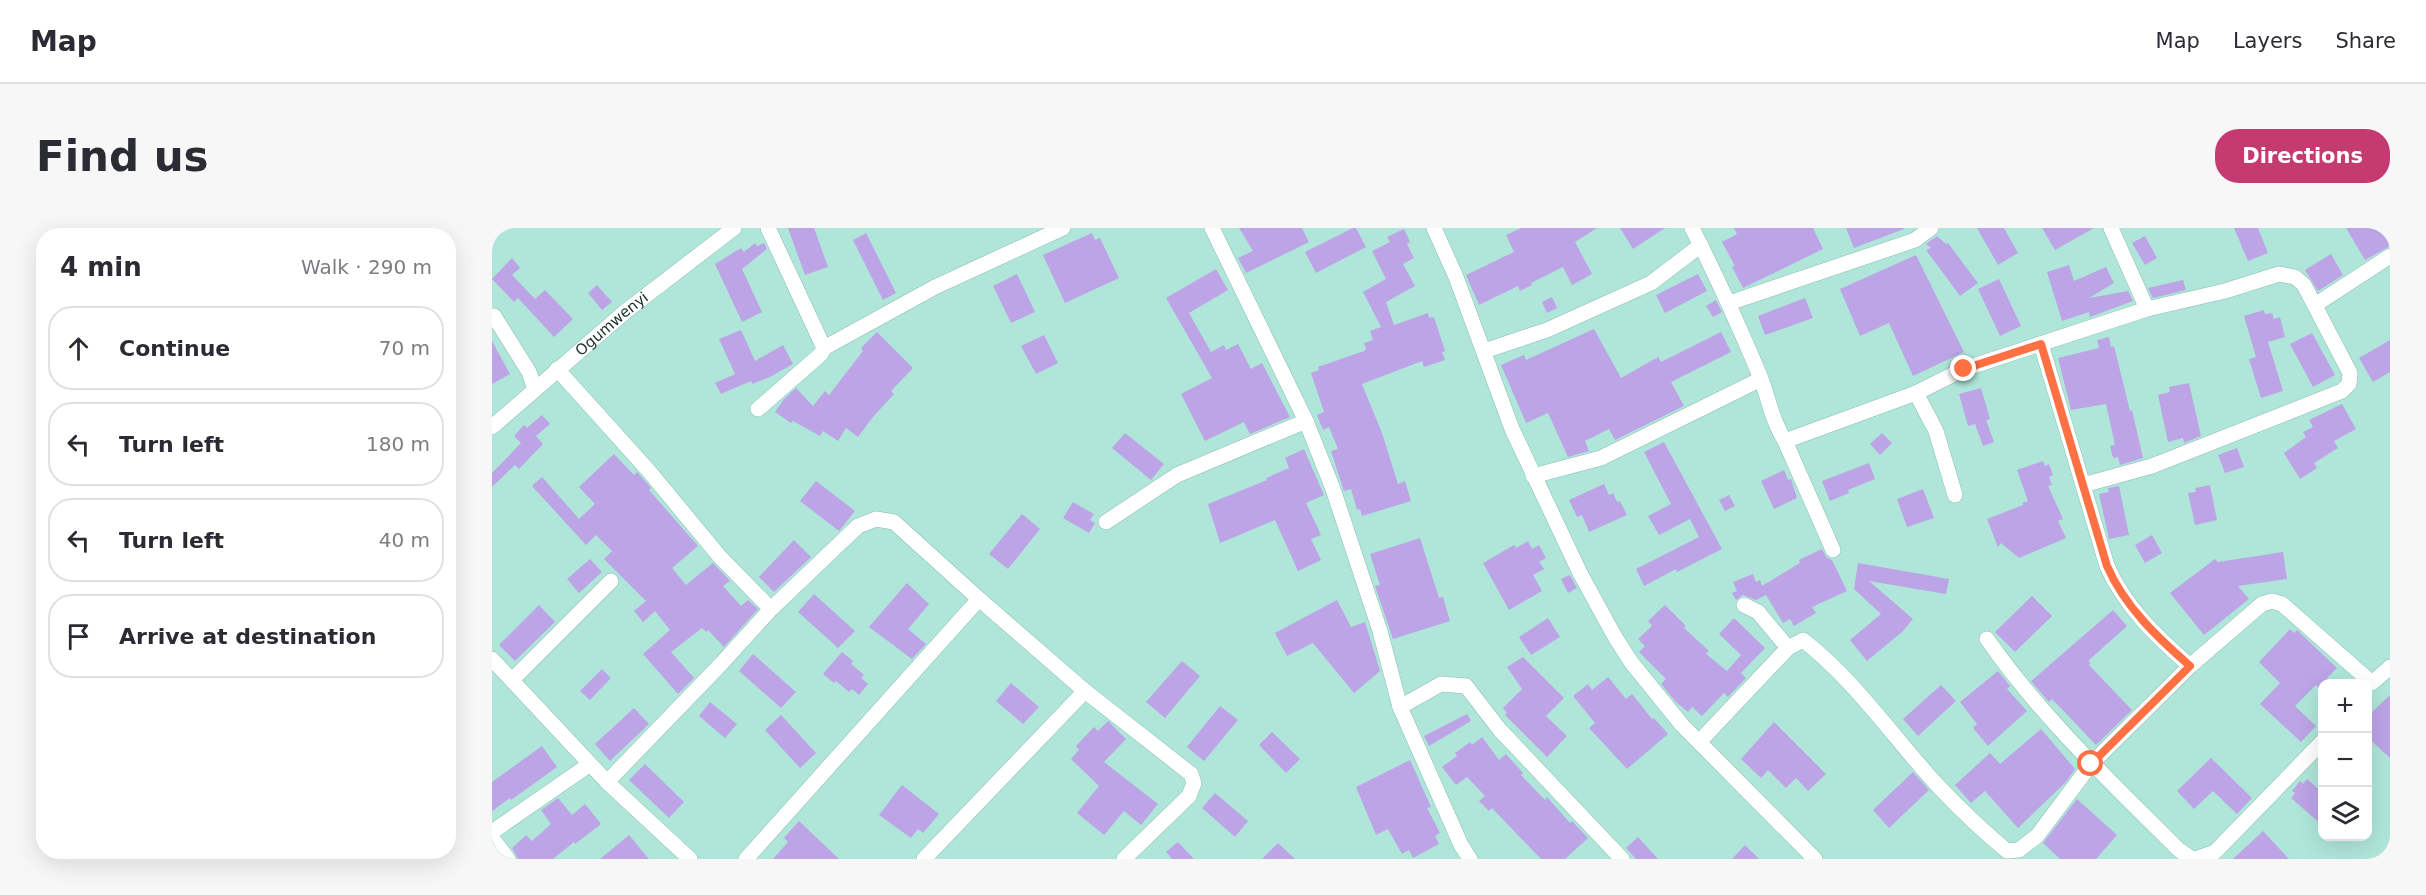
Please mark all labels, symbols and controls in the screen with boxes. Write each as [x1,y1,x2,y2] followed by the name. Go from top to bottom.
[30,25,97,58] text: Map
[2156,29,2200,53] text: Map
[2233,29,2302,53] text: Layers
[2335,29,2396,53] text: Share
[2215,129,2390,183] button: Directions
[36,132,209,181] text: Find us
[60,252,142,282] text: 4 min
[301,255,432,279] text: Walk · 290 m
[572,288,652,360] street label: Ogumwenyi
[62,332,95,365] icon: ahead
[119,336,230,361] text: Continue
[379,336,430,360] text: 70 m
[1950,355,1976,381] route end
[62,428,95,461] icon: left
[119,432,224,457] text: Turn left
[366,432,430,456] text: 180 m
[62,524,95,557] icon: left
[119,528,224,553] text: Turn left
[379,528,430,552] text: 40 m
[62,620,95,653] icon: arrive
[119,624,376,649] text: Arrive at destination
[2318,679,2372,841] map controls
[2318,679,2372,733] button: +
[2318,733,2372,787] button: −
[2077,750,2103,776] route start
[2318,787,2372,841] button: layers

